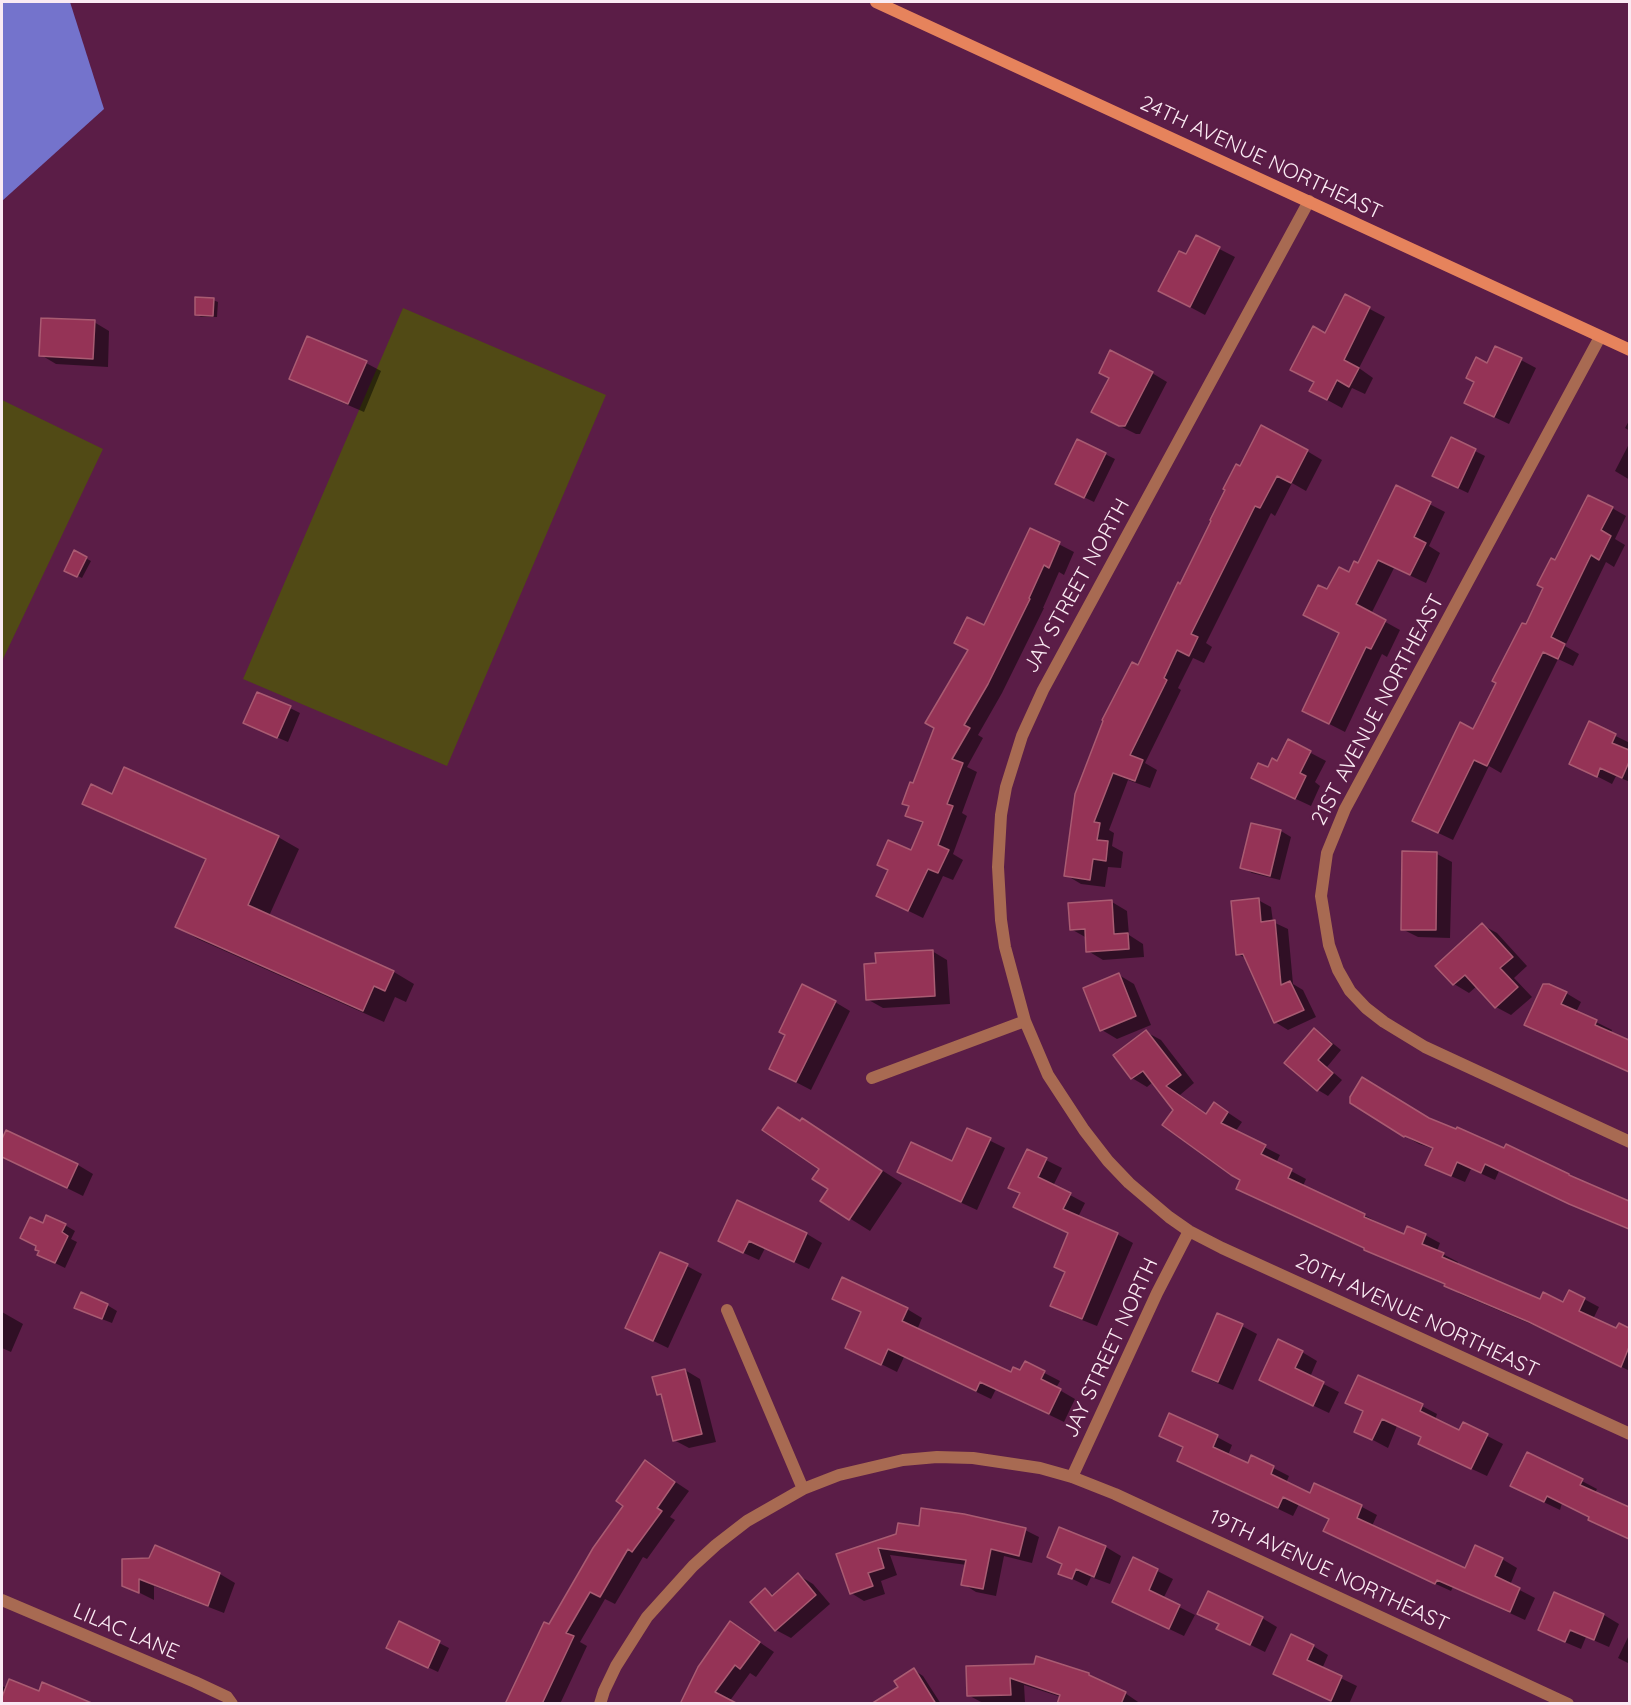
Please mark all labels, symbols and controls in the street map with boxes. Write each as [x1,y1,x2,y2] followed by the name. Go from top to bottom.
[1136,91,1386,225] street label: 24TH AVENUE NORTHEAST
[1019,494,1135,678] street label: JAY STREET NORTH
[1306,590,1450,830] street label: 21ST AVENUE NORTHEAST
[1291,1248,1543,1384] street label: 20TH AVENUE NORTHEAST
[1058,1254,1164,1442] street label: JAY STREET NORTH
[1205,1504,1453,1638] street label: 19TH AVENUE NORTHEAST
[69,1598,183,1666] street label: LILAC LANE

